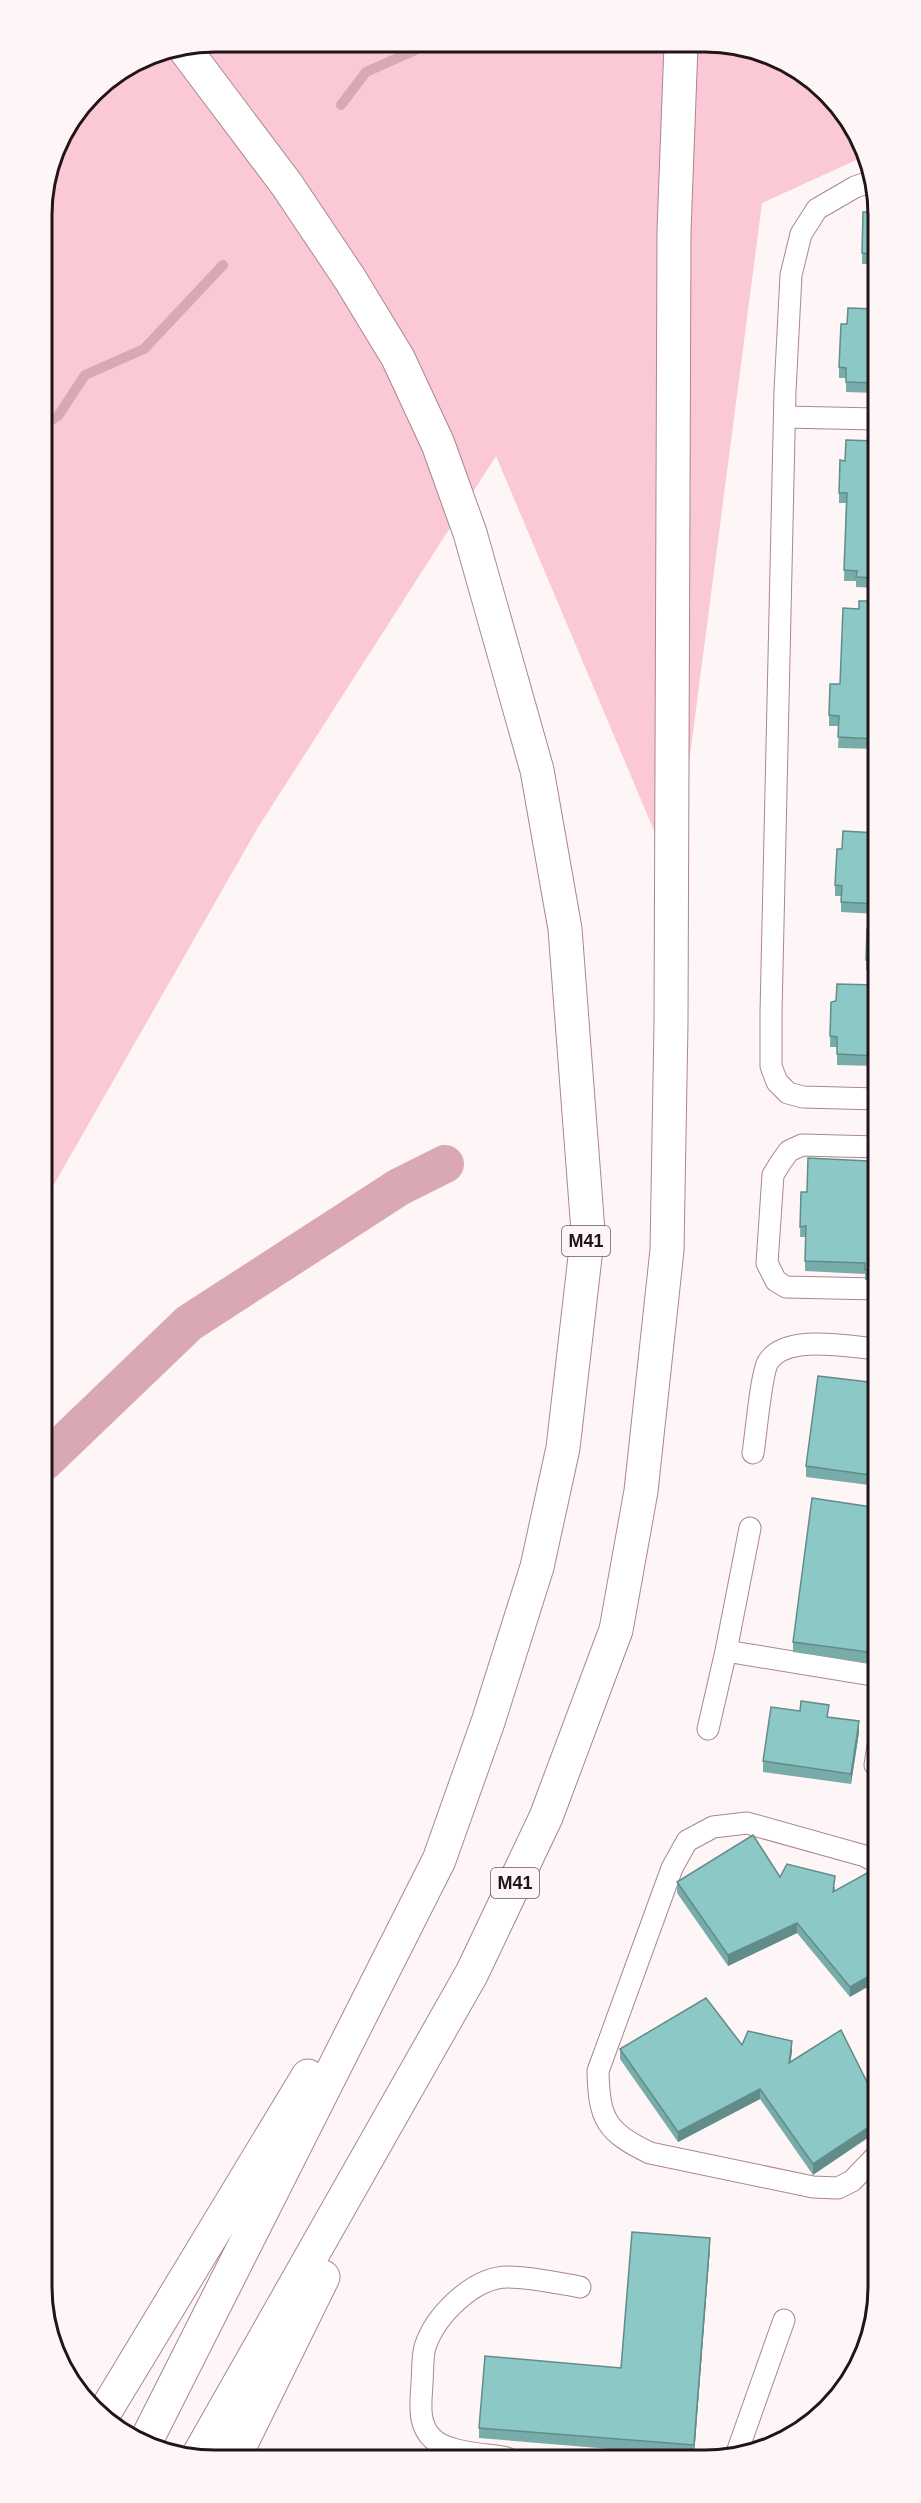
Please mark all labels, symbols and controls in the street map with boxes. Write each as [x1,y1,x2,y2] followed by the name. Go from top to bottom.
[562,1226,610,1256] road number: M41
[491,1868,539,1898] road number: M41

